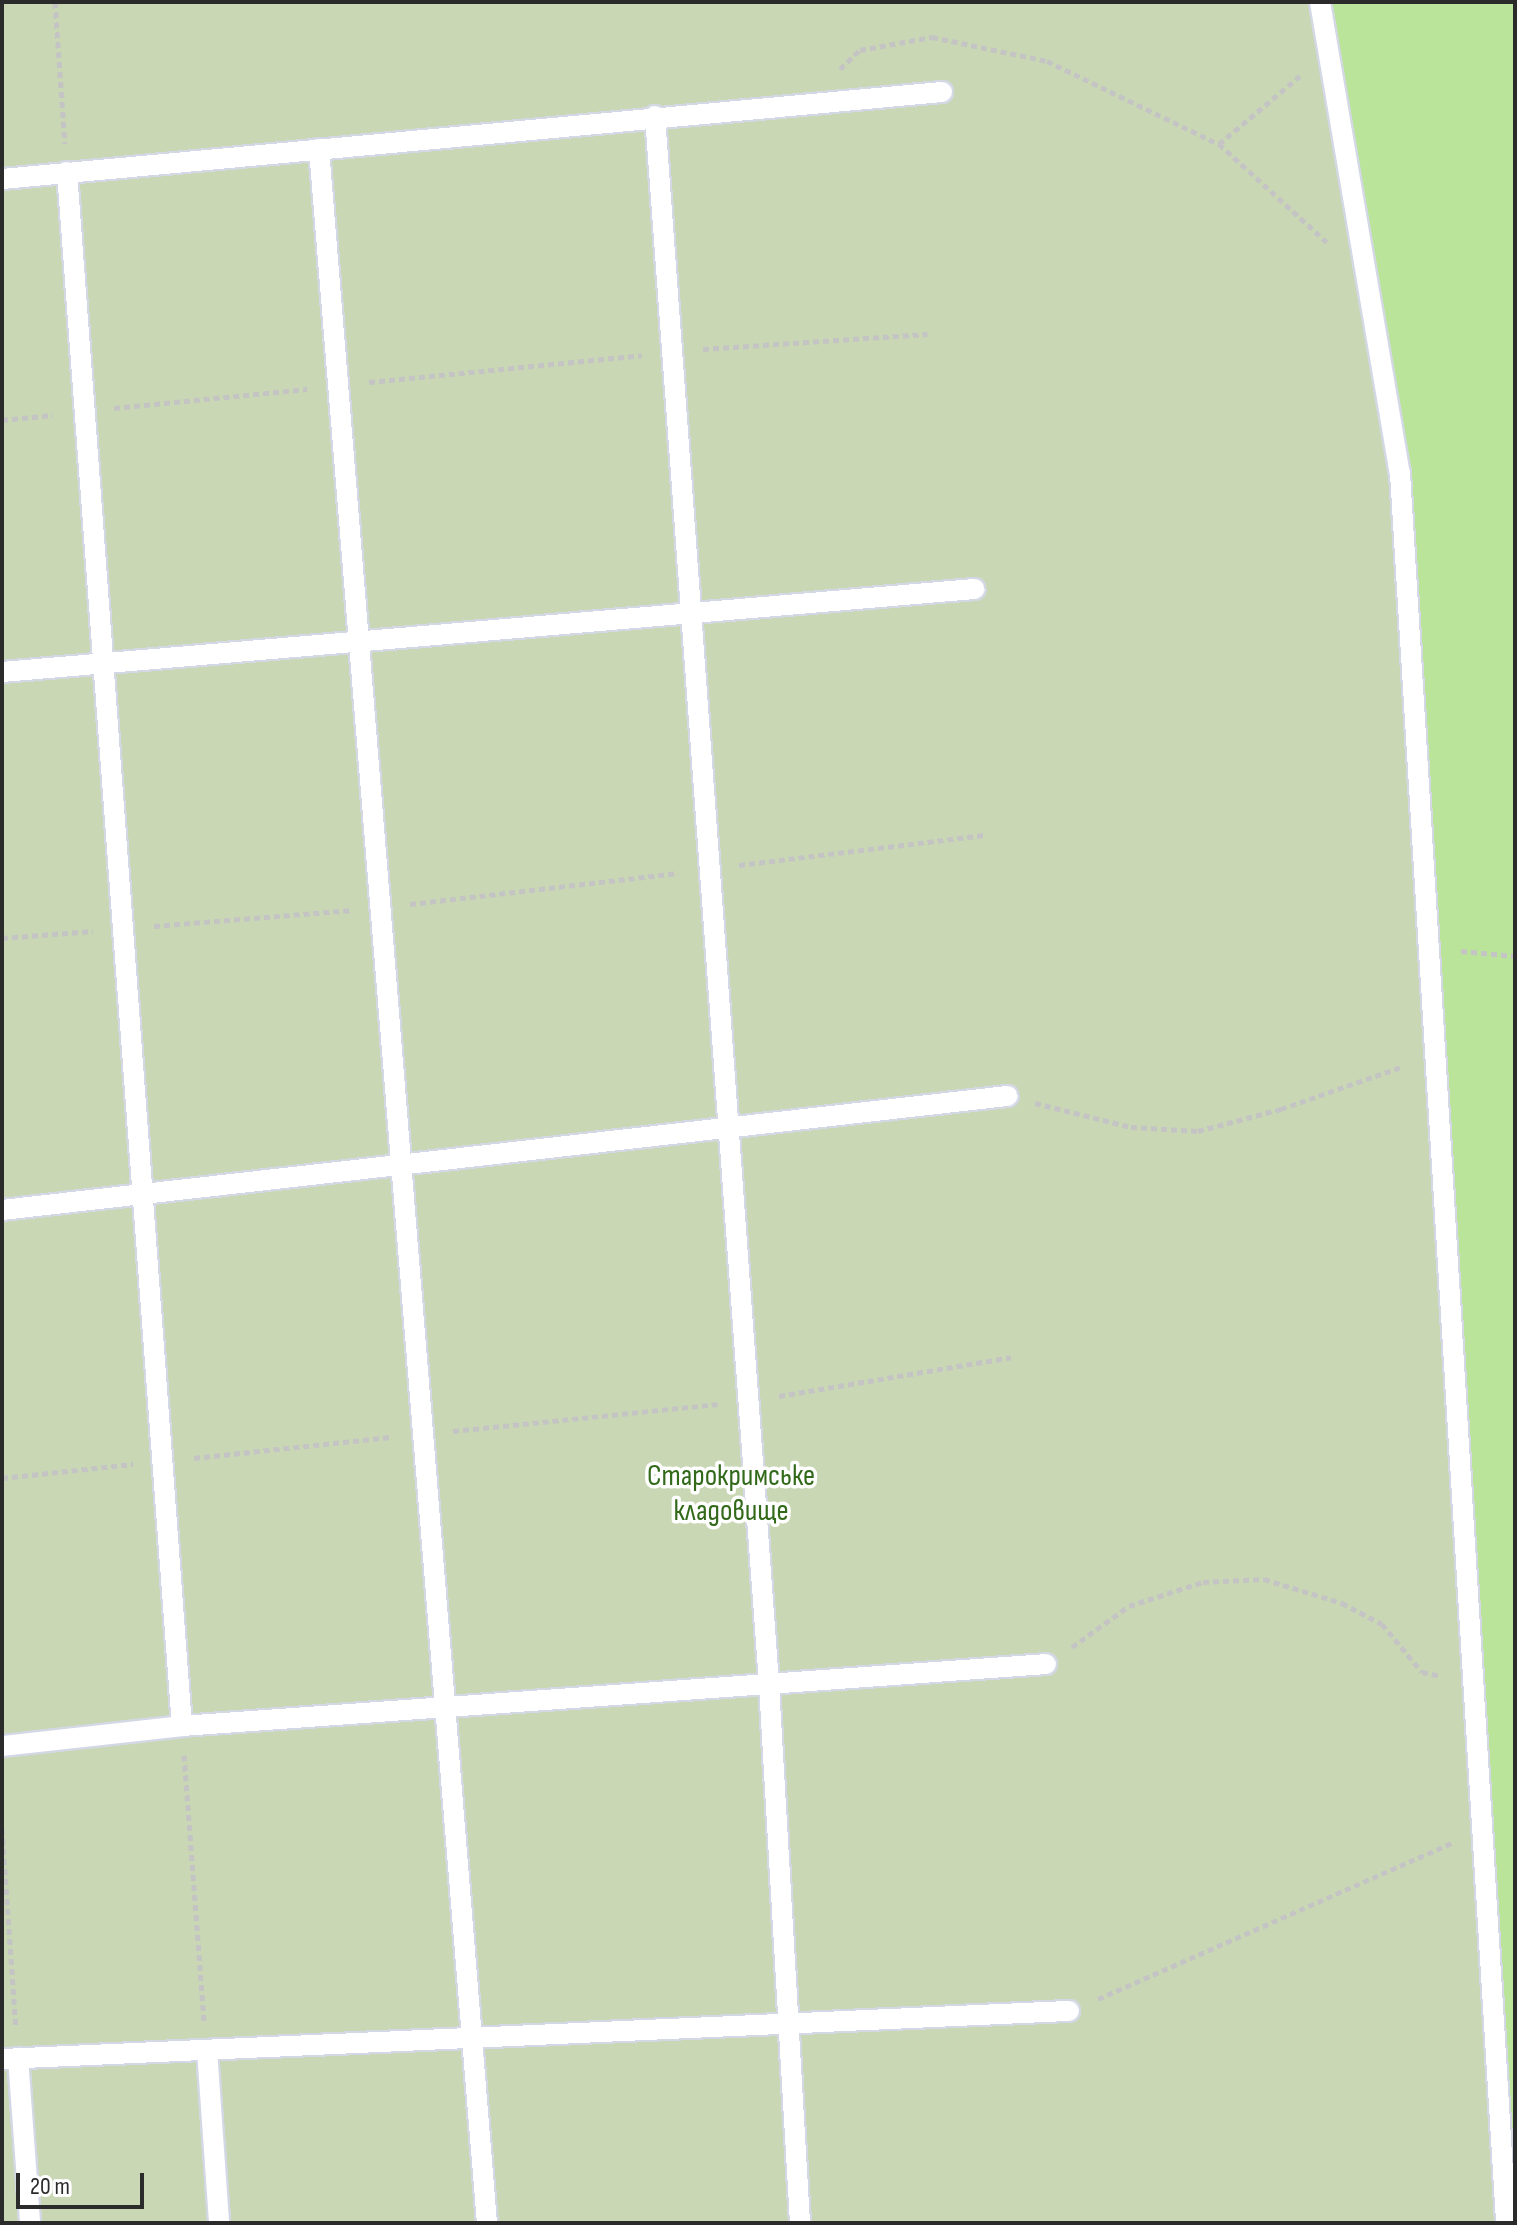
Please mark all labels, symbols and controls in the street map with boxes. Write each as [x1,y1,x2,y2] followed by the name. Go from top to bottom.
[647,1458,815,1528] park label: Старокримське кладовище
[20,2157,148,2207] scale bar
[30,2172,70,2201] text: 20 m

